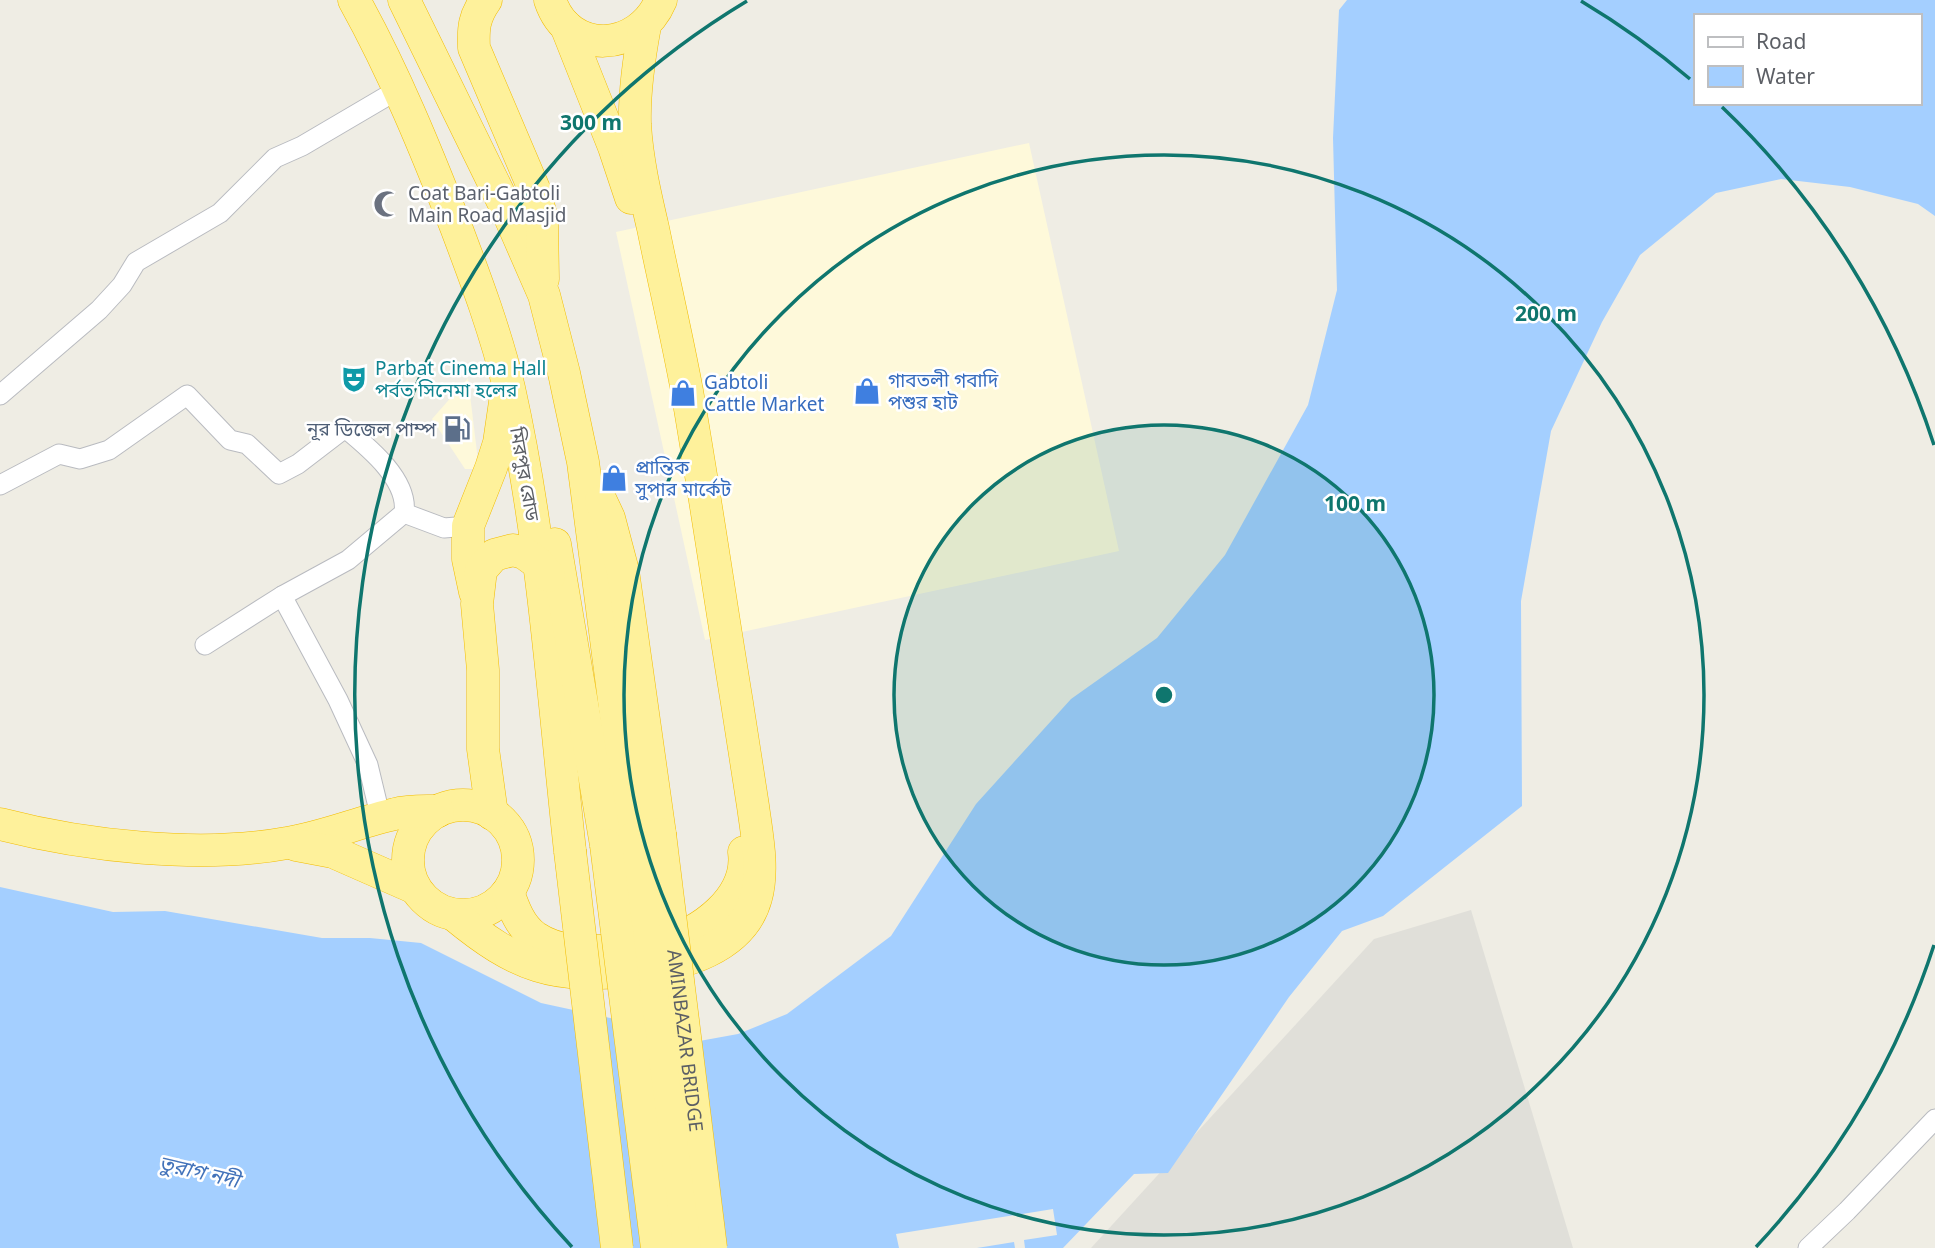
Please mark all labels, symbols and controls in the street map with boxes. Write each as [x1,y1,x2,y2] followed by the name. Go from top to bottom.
[1694,14,1921,105] legend
[1756,27,1806,55] text: Road
[1756,62,1815,90] text: Water
[560,108,622,136] text: 300 m
[408,180,567,228] place label: Coat Bari-Gabtoli Main Road Masjid
[372,189,402,219] mosque icon: Coat Bari-Gabtoli Main Road Masjid
[1515,299,1577,327] text: 200 m
[375,355,546,403] place label: Parbat Cinema Hall পর্বত সিনেমা হলের
[339,364,369,394] theatre icon: Parbat Cinema Hall পর্বত সিনেমা হলের
[888,367,999,415] place label: গাবতলী গবাদি পশুর হাট
[704,369,825,417] place label: Gabtoli Cattle Market
[852,376,882,406] shop icon: গাবতলী গবাদি পশুর হাট
[668,378,698,408] shop icon: Gabtoli Cattle Market
[442,414,472,444] fuel station icon: নূর ডিজেল পাম্প
[306,416,436,442] place label: নূর ডিজেল পাম্প
[504,424,546,523] street label: মিরপুর রোড
[634,454,732,502] place label: প্রান্তিক সুপার মার্কেট
[599,463,629,493] shop icon: প্রান্তিক সুপার মার্কেট
[1324,489,1386,517] text: 100 m
[1152,683,1176,707] centre of rings
[661,948,710,1133] street label: AMINBAZAR BRIDGE
[156,1148,247,1195] water label: তুরাগ নদী

